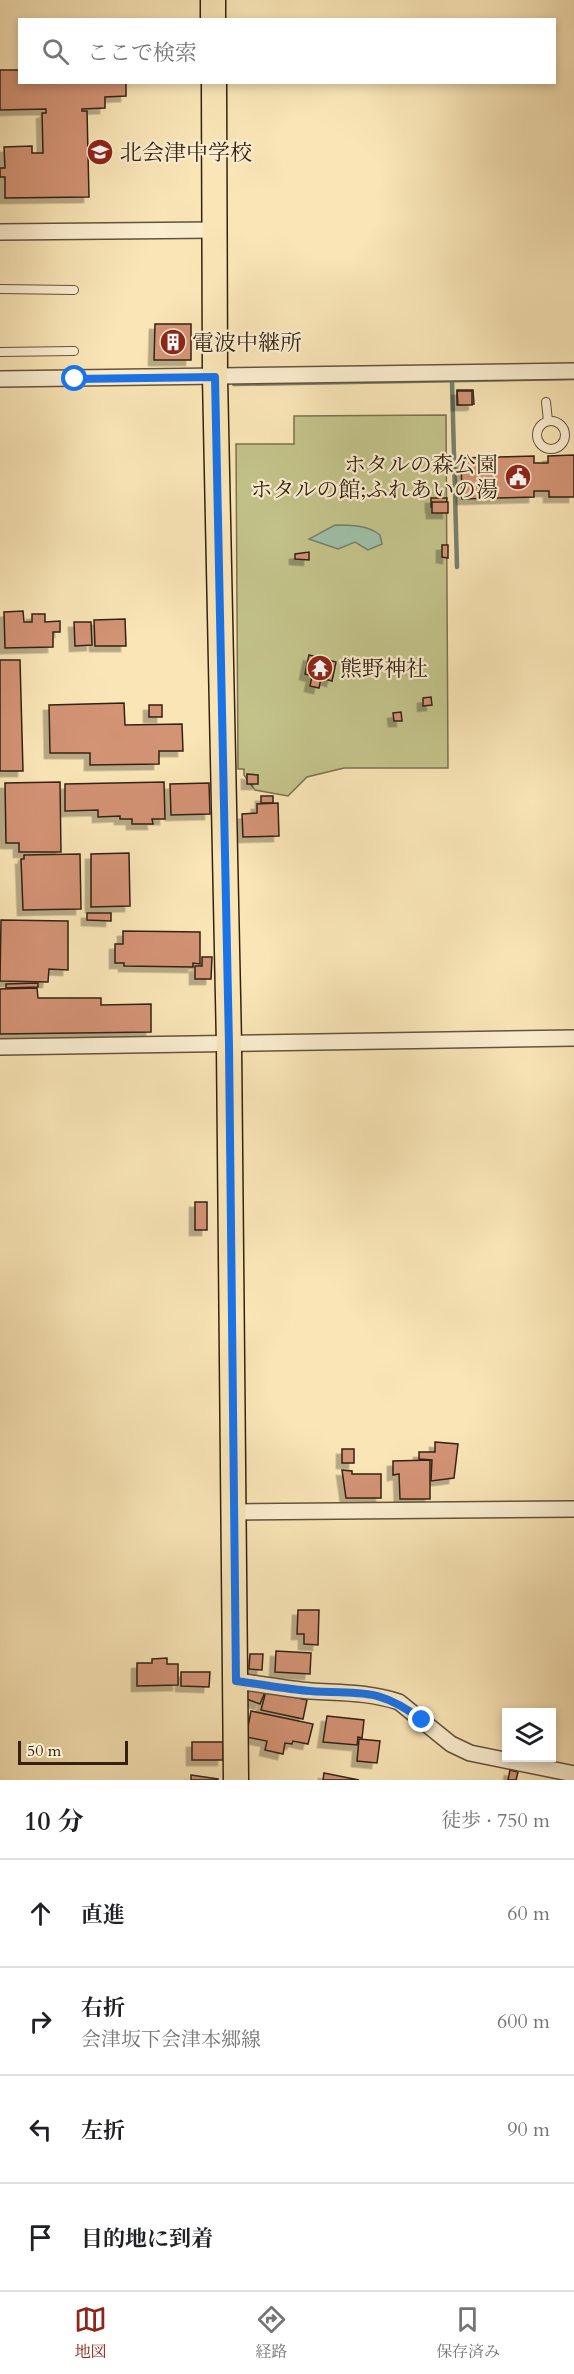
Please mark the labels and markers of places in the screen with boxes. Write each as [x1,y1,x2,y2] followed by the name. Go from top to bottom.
[85,137,115,167] school or university icon: 北会津中学校
[120,138,252,168] place label: 北会津中学校
[158,327,188,357] building icon: 電波中継所
[192,328,302,358] place label: 電波中継所
[250,450,498,505] place label: ホタルの森公園 ホタルの館;ふれあいの湯
[503,462,533,492] public building icon: ホタルの森公園 ホタルの館;ふれあいの湯
[305,653,335,683] temple icon: 熊野神社
[340,654,428,684] place label: 熊野神社

